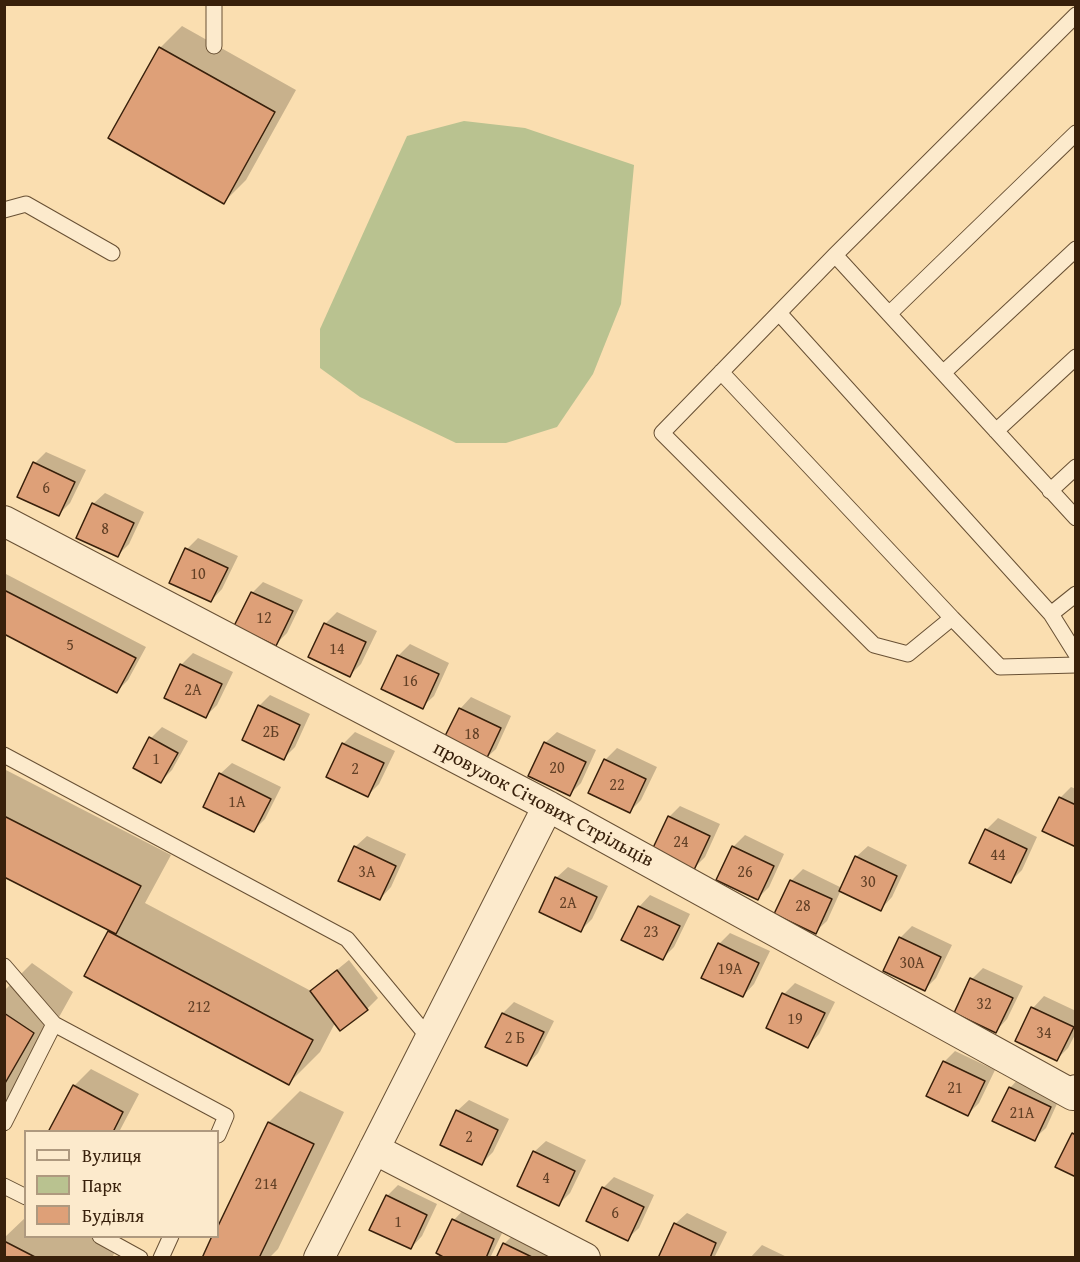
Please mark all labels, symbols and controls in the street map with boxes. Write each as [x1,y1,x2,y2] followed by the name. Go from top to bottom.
[42,479,50,499] house number: 6
[101,520,109,540] house number: 8
[190,565,206,585] house number: 10
[256,609,272,629] house number: 12
[66,636,74,656] house number: 5
[329,640,345,660] house number: 14
[402,672,418,692] house number: 16
[184,681,202,701] house number: 2А
[263,723,279,743] house number: 2Б
[464,725,480,745] house number: 18
[429,737,657,873] street label: провулок Січових Стрільців
[152,750,160,770] house number: 1
[549,759,565,779] house number: 20
[351,760,359,780] house number: 2
[609,776,625,796] house number: 22
[228,793,246,813] house number: 1А
[673,833,689,853] house number: 24
[990,846,1006,866] house number: 44
[358,863,376,883] house number: 3А
[737,863,753,883] house number: 26
[860,873,876,893] house number: 30
[559,894,577,914] house number: 2А
[795,897,811,917] house number: 28
[643,923,659,943] house number: 23
[899,954,925,974] house number: 30А
[717,960,743,980] house number: 19А
[976,995,992,1015] house number: 32
[187,998,211,1018] house number: 212
[787,1010,803,1030] house number: 19
[1036,1024,1052,1044] house number: 34
[505,1029,525,1049] house number: 2 Б
[947,1079,963,1099] house number: 21
[1009,1104,1035,1124] house number: 21А
[465,1128,473,1148] house number: 2
[24,1130,219,1238] legend
[82,1142,141,1169] text: Вулиця
[542,1169,550,1189] house number: 4
[82,1172,121,1199] text: Парк
[254,1175,278,1195] house number: 214
[82,1202,144,1229] text: Будівля
[611,1204,619,1224] house number: 6
[394,1213,402,1233] house number: 1

